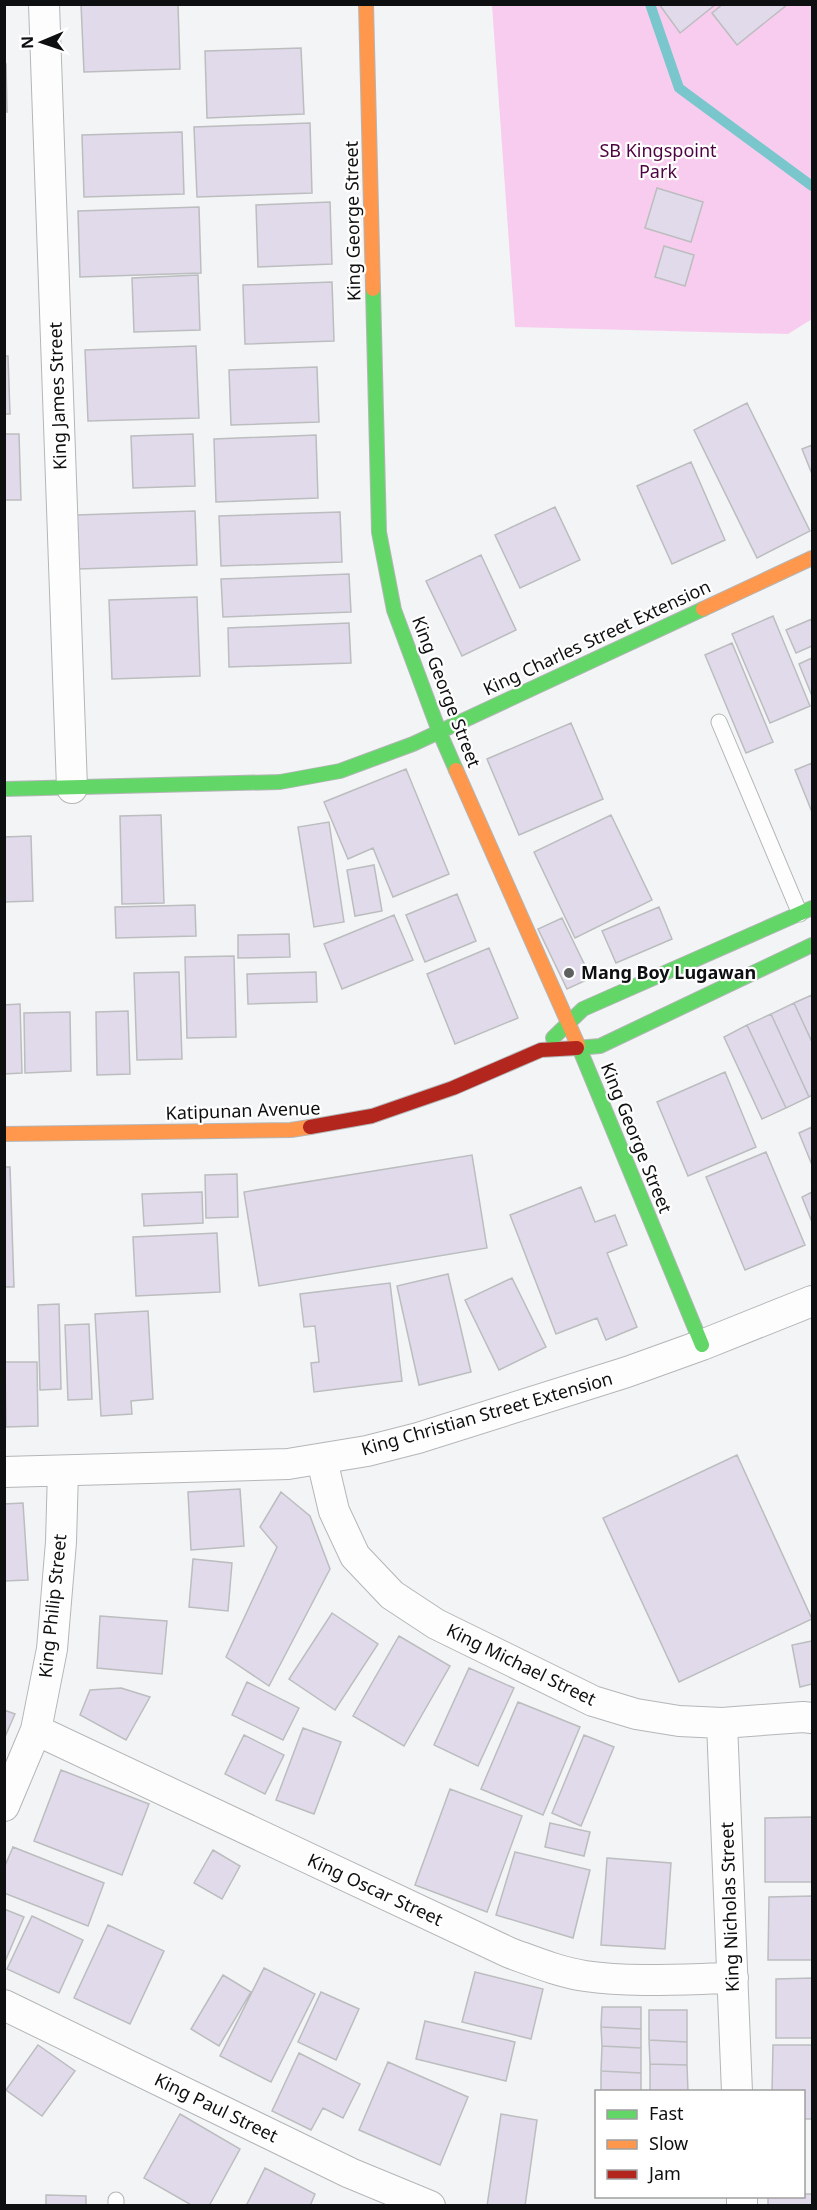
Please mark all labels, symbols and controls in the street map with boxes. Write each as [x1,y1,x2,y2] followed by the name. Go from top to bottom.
[12,12,72,72] north arrow
[16,36,38,49] text: N
[599,138,717,183] park label: SB Kingspoint Park
[339,140,365,301] street label: King George Street
[42,321,72,471] street label: King James Street
[479,574,714,700] street label: King Charles Street Extension
[407,613,487,771] street label: King George Street
[581,960,756,984] place label: Mang Boy Lugawan
[562,966,576,980] marker: Mang Boy Lugawan
[596,1059,678,1217] street label: King George Street
[165,1095,321,1125] street label: Katipunan Avenue
[358,1366,615,1460] street label: King Christian Street Extension
[33,1532,72,1679] street label: King Philip Street
[443,1618,600,1711] street label: King Michael Street
[714,1821,744,1992] street label: King Nicholas Street
[304,1847,447,1931] street label: King Oscar Street
[151,2067,283,2148] street label: King Paul Street
[595,2090,805,2198] legend
[649,2101,684,2125] text: Fast
[649,2131,688,2155] text: Slow
[647,2161,681,2185] text: Jam

